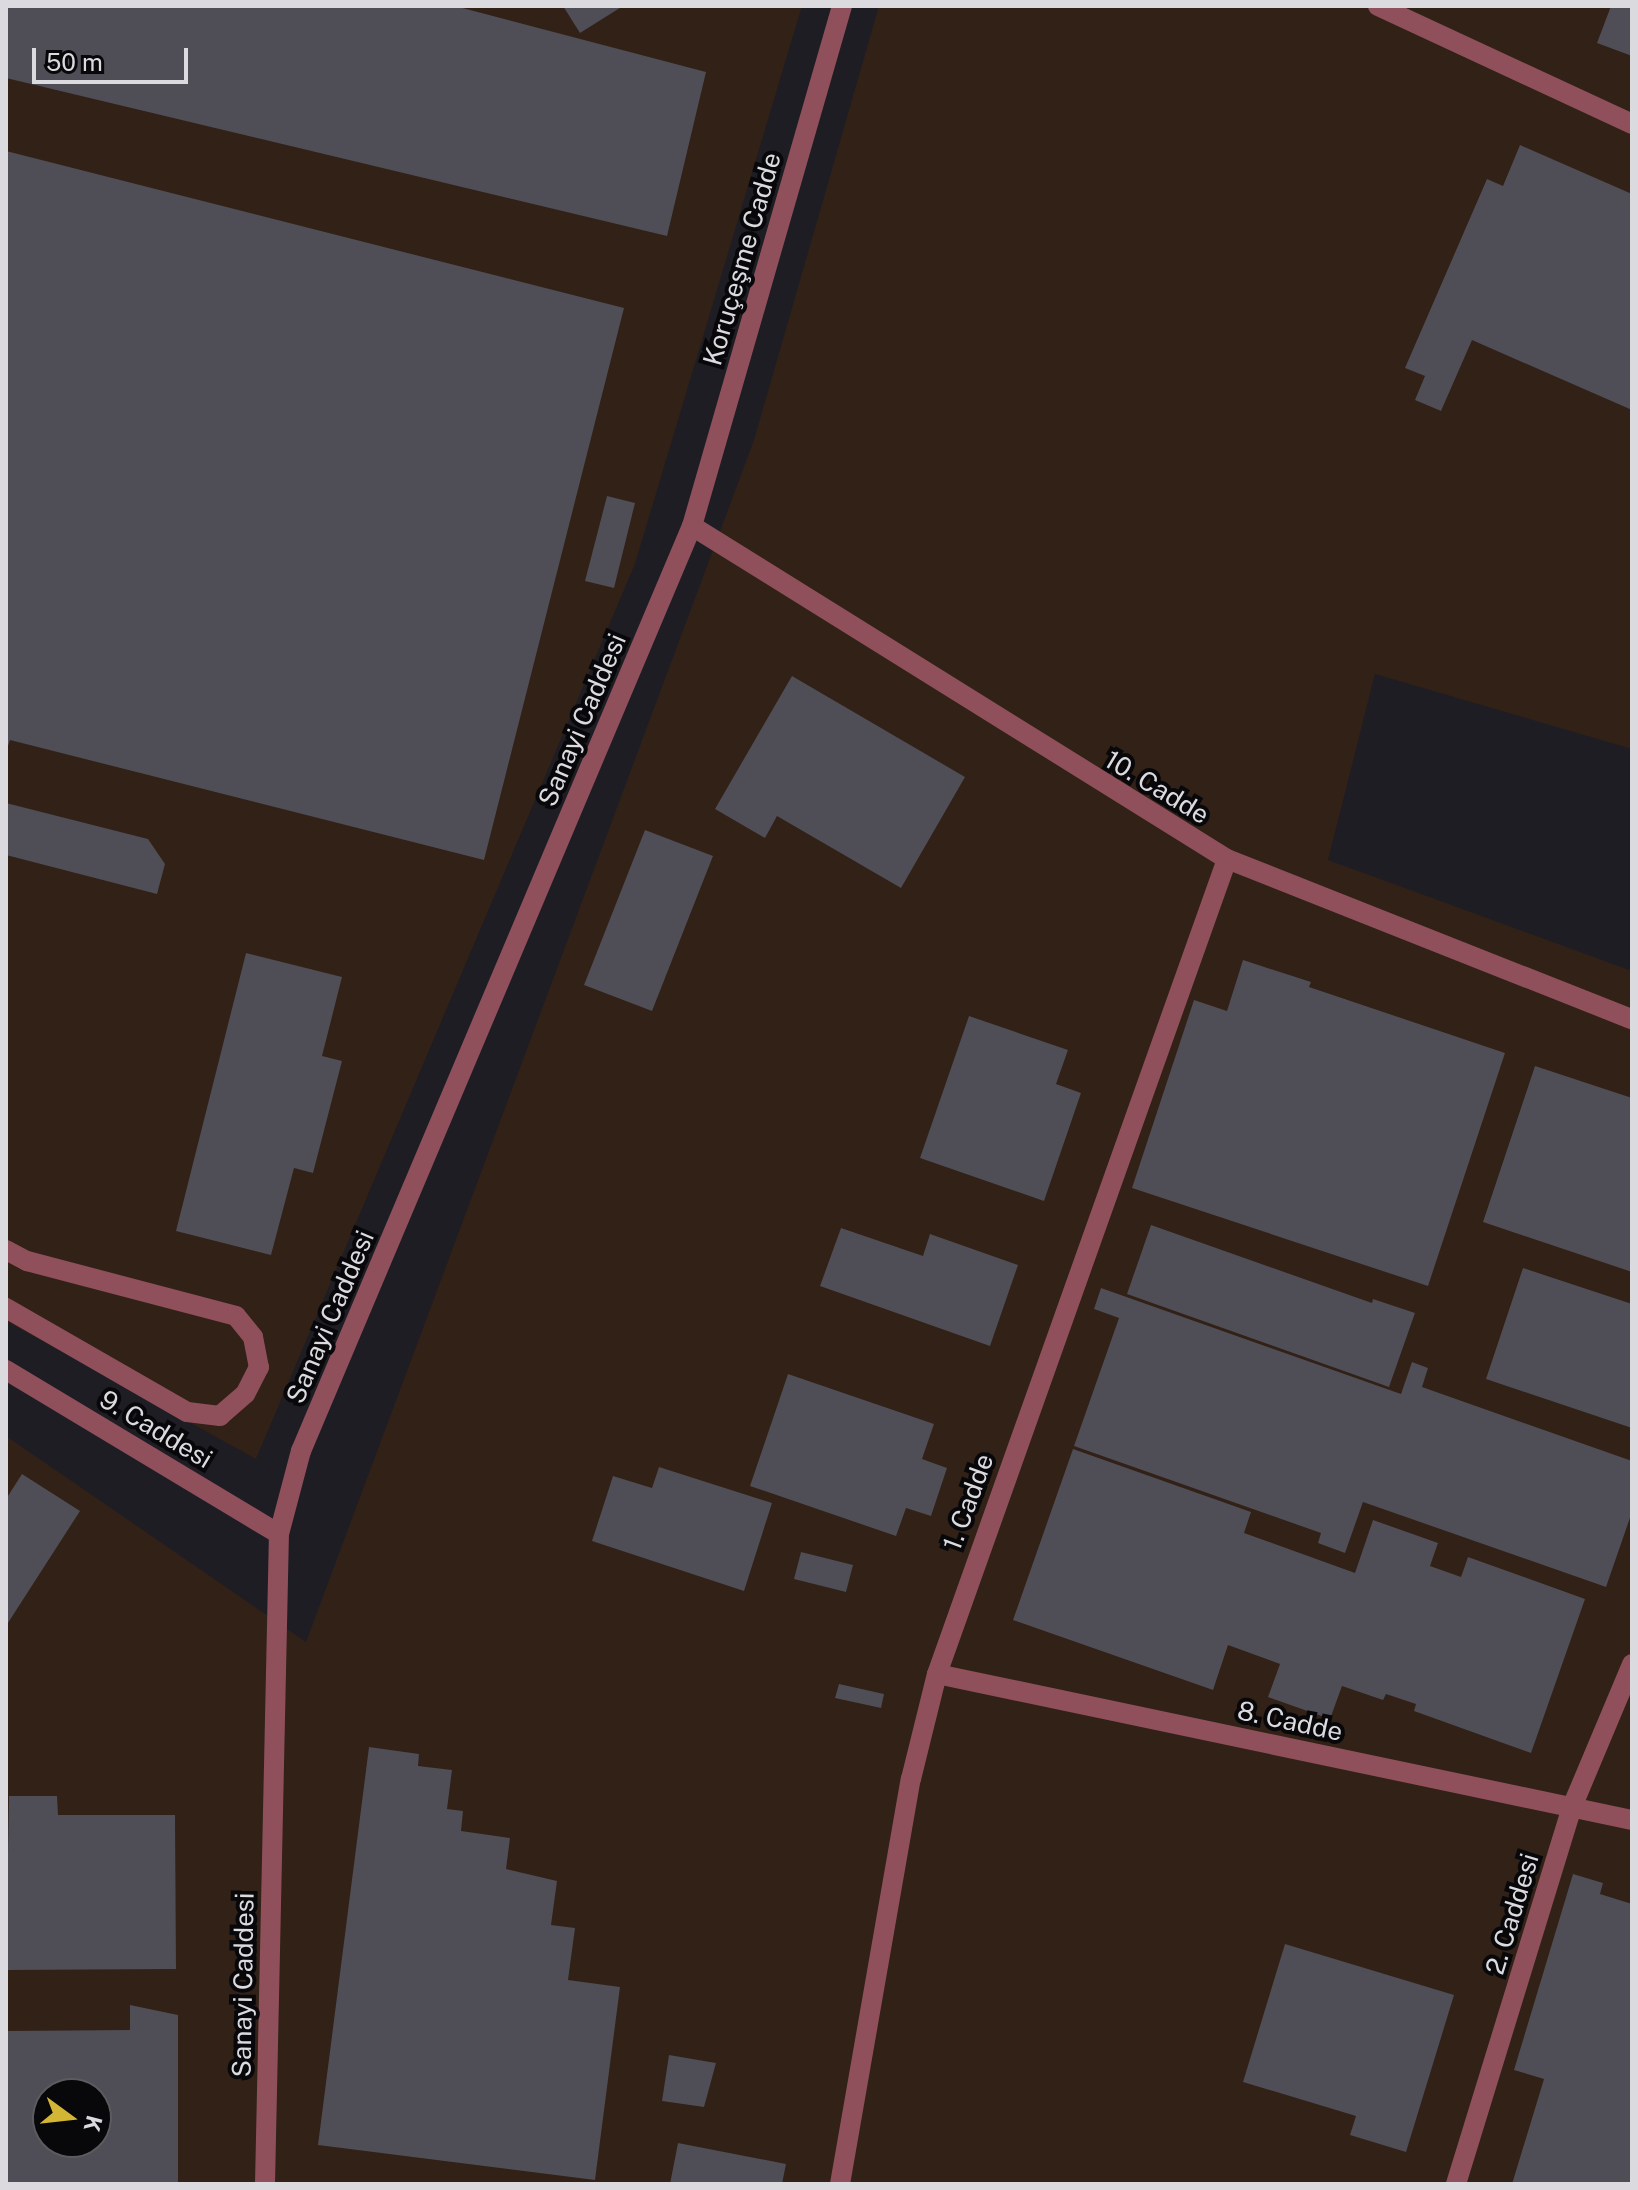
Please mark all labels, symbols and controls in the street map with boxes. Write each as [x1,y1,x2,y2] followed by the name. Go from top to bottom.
[36,32,192,82] scale bar
[46,48,103,76] text: 50 m
[697,149,787,369] street label: Koruçeşme Cadde
[532,629,632,811] street label: Sanayi Caddesi
[1099,744,1215,830] street label: 10. Cadde
[280,1226,380,1408] street label: Sanayi Caddesi
[94,1383,218,1475] street label: 9. Caddesi
[936,1449,1000,1555] street label: 1. Cadde
[1234,1695,1346,1747] street label: 8. Cadde
[1479,1850,1545,1978] street label: 2. Caddesi
[226,1892,260,2078] street label: Sanayi Caddesi
[32,2078,112,2158] north arrow
[79,2113,108,2135] text: K

